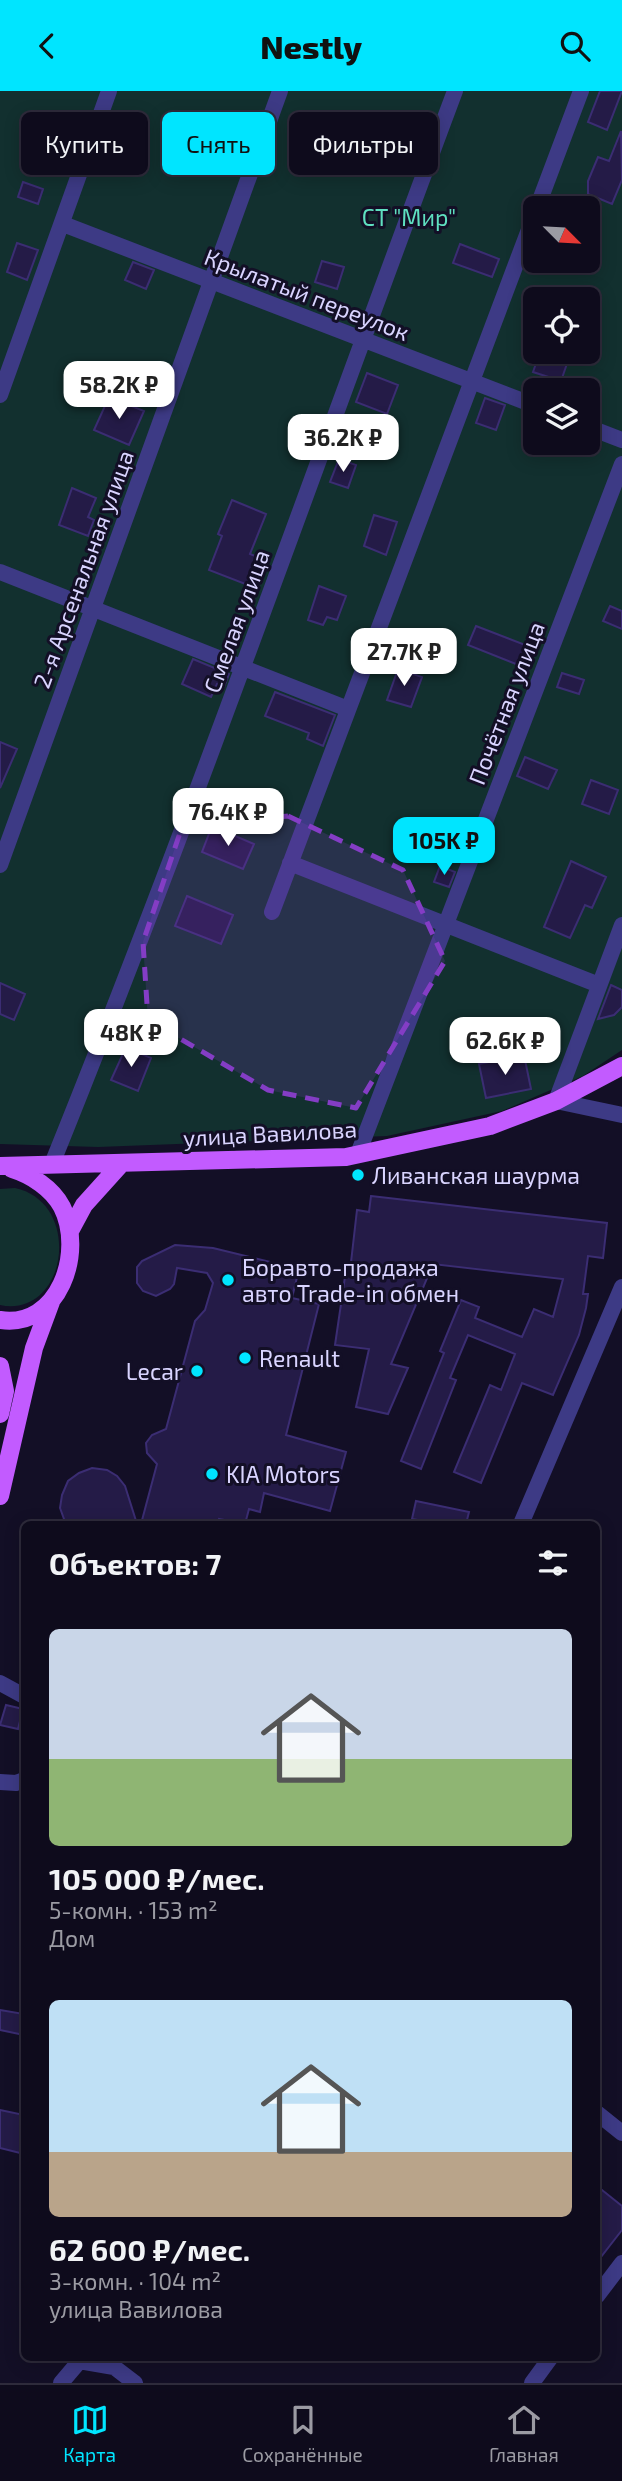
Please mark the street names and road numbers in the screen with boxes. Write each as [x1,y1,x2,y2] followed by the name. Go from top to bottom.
[200,242,413,347] street label: Крылатый переулок
[27,446,140,692] street label: 2-я Арсенальная улица
[197,546,276,697] street label: Смелая улица
[462,618,551,789] street label: Почётная улица
[182,1114,358,1153] street label: улица Вавилова

